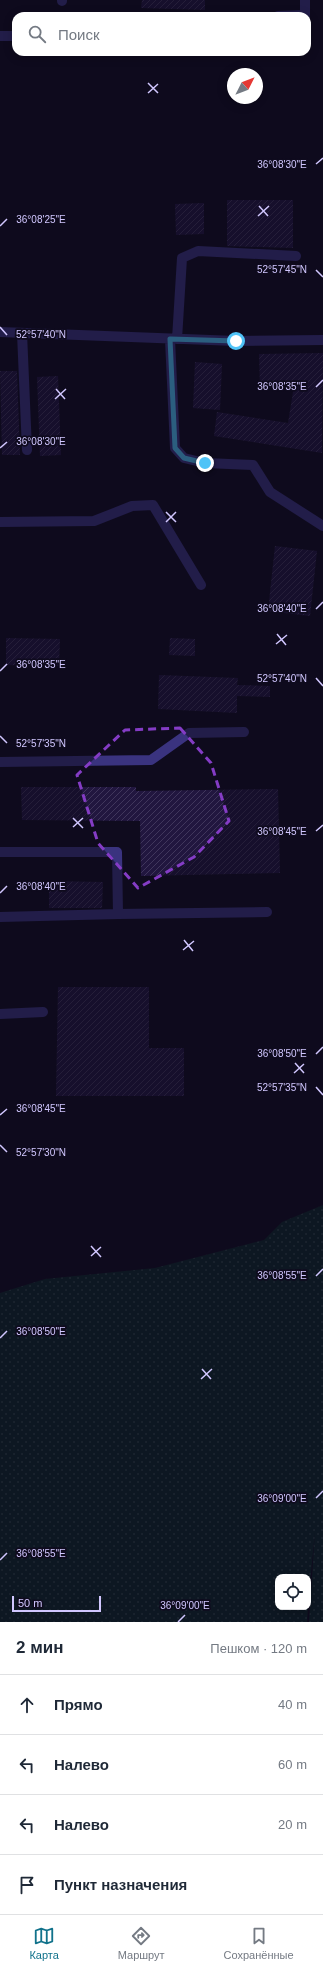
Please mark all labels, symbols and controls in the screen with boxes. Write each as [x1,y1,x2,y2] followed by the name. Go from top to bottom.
[12,12,311,56] search box
[26,23,48,45] icon: search
[58,26,100,43] text: Поиск
[227,68,263,104] north arrow
[257,159,307,170] text: 36°08'30"E
[16,214,66,225] text: 36°08'25"E
[257,264,307,275] text: 52°57'45"N
[16,329,66,340] text: 52°57'40"N
[227,332,245,350] route start
[257,381,307,392] text: 36°08'35"E
[16,436,66,447] text: 36°08'30"E
[196,454,214,472] route end
[257,603,307,614] text: 36°08'40"E
[16,659,66,670] text: 36°08'35"E
[257,673,307,684] text: 52°57'40"N
[16,738,66,749] text: 52°57'35"N
[257,826,307,837] text: 36°08'45"E
[16,881,66,892] text: 36°08'40"E
[257,1048,307,1059] text: 36°08'50"E
[257,1082,307,1093] text: 52°57'35"N
[16,1103,66,1114] text: 36°08'45"E
[16,1147,66,1158] text: 52°57'30"N
[257,1270,307,1281] text: 36°08'55"E
[16,1326,66,1337] text: 36°08'50"E
[257,1493,307,1504] text: 36°09'00"E
[16,1548,66,1559] text: 36°08'55"E
[275,1574,311,1610] map controls
[275,1574,311,1610] button: locate
[12,1594,101,1613] scale bar
[18,1597,42,1609] text: 50 m
[160,1600,210,1611] text: 36°09'00"E
[16,1638,63,1657] text: 2 мин
[210,1641,307,1656] text: Пешком · 120 m
[16,1694,38,1716] icon: ahead
[54,1696,103,1713] text: Прямо
[278,1697,307,1712] text: 40 m
[16,1754,38,1776] icon: left
[54,1756,109,1773] text: Налево
[278,1757,307,1772] text: 60 m
[16,1814,38,1836] icon: left
[54,1816,109,1833] text: Налево
[278,1817,307,1832] text: 20 m
[16,1874,38,1896] icon: arrive
[54,1876,187,1893] text: Пункт назначения
[29,1925,59,1961] tab: Карта
[118,1925,165,1961] tab: Маршрут
[224,1925,294,1961] tab: Сохранённые

